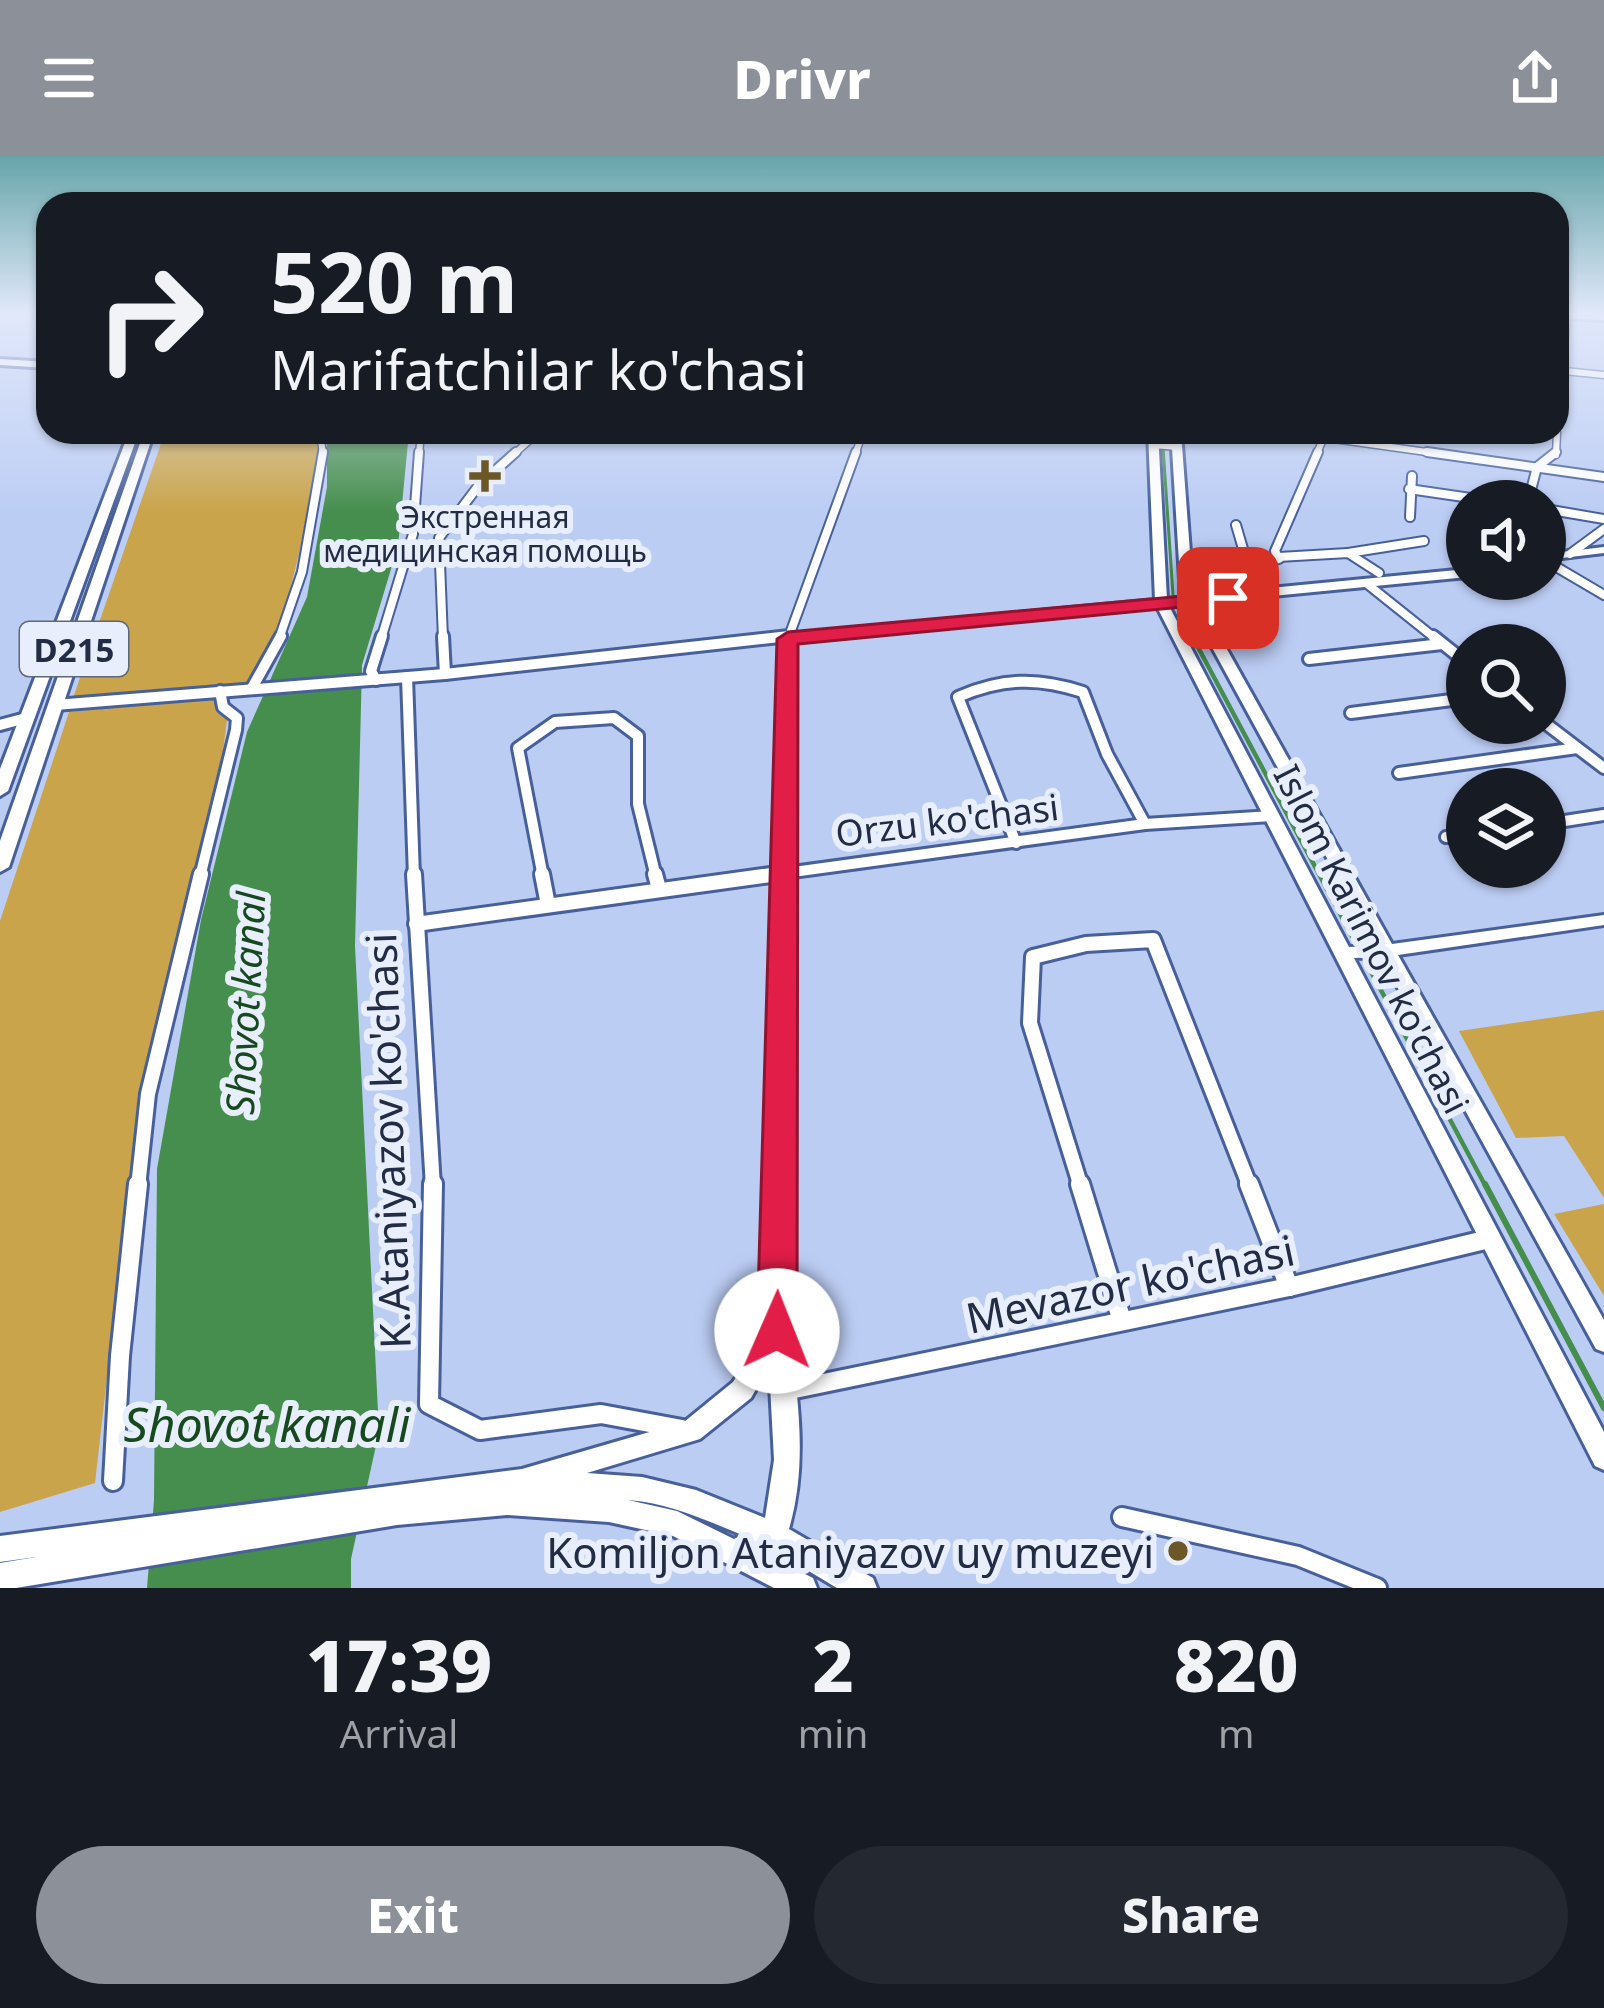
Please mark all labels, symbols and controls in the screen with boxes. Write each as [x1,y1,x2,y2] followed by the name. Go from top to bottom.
[733,41,871,115] text: Drivr
[36,45,102,111] icon: menu
[1502,45,1568,111] icon: share
[270,223,518,338] text: 520 m
[72,240,228,396] icon: right
[270,332,807,406] text: Marifatchilar ko'chasi
[469,460,501,492] marker: Экстренная медицинская помощь
[1446,480,1566,888] map controls
[1446,480,1566,600] button: sound
[323,496,647,571] place label: Экстренная медицинская помощь
[1177,547,1279,649] pin
[1195,565,1261,631] icon: arrive
[20,622,128,676] road number: D215
[1446,624,1566,744] button: search
[1263,756,1481,1122] street label: Islom Karimov ko'chasi
[1446,768,1566,888] button: layers
[833,782,1061,858] street label: Orzu ko'chasi
[212,889,276,1116] water label: Shovot kanal
[351,932,423,1350] street label: K.Ataniyazov ko'chasi
[961,1220,1299,1346] street label: Mevazor ko'chasi
[714,1268,840,1394] position arrow
[124,1391,411,1456] water label: Shovot kanali
[546,1523,1154,1580] place label: Komiljon Ataniyazov uy muzeyi
[1165,1538,1191,1564] marker: Komiljon Ataniyazov uy muzeyi
[305,1615,492,1713] text: 17:39
[812,1615,854,1713] text: 2
[1174,1615,1299,1713] text: 820
[339,1706,458,1759] text: Arrival
[798,1706,868,1759] text: min
[1218,1706,1254,1759] text: m
[36,1846,790,1984] button: Exit
[814,1846,1568,1984] button: Share

